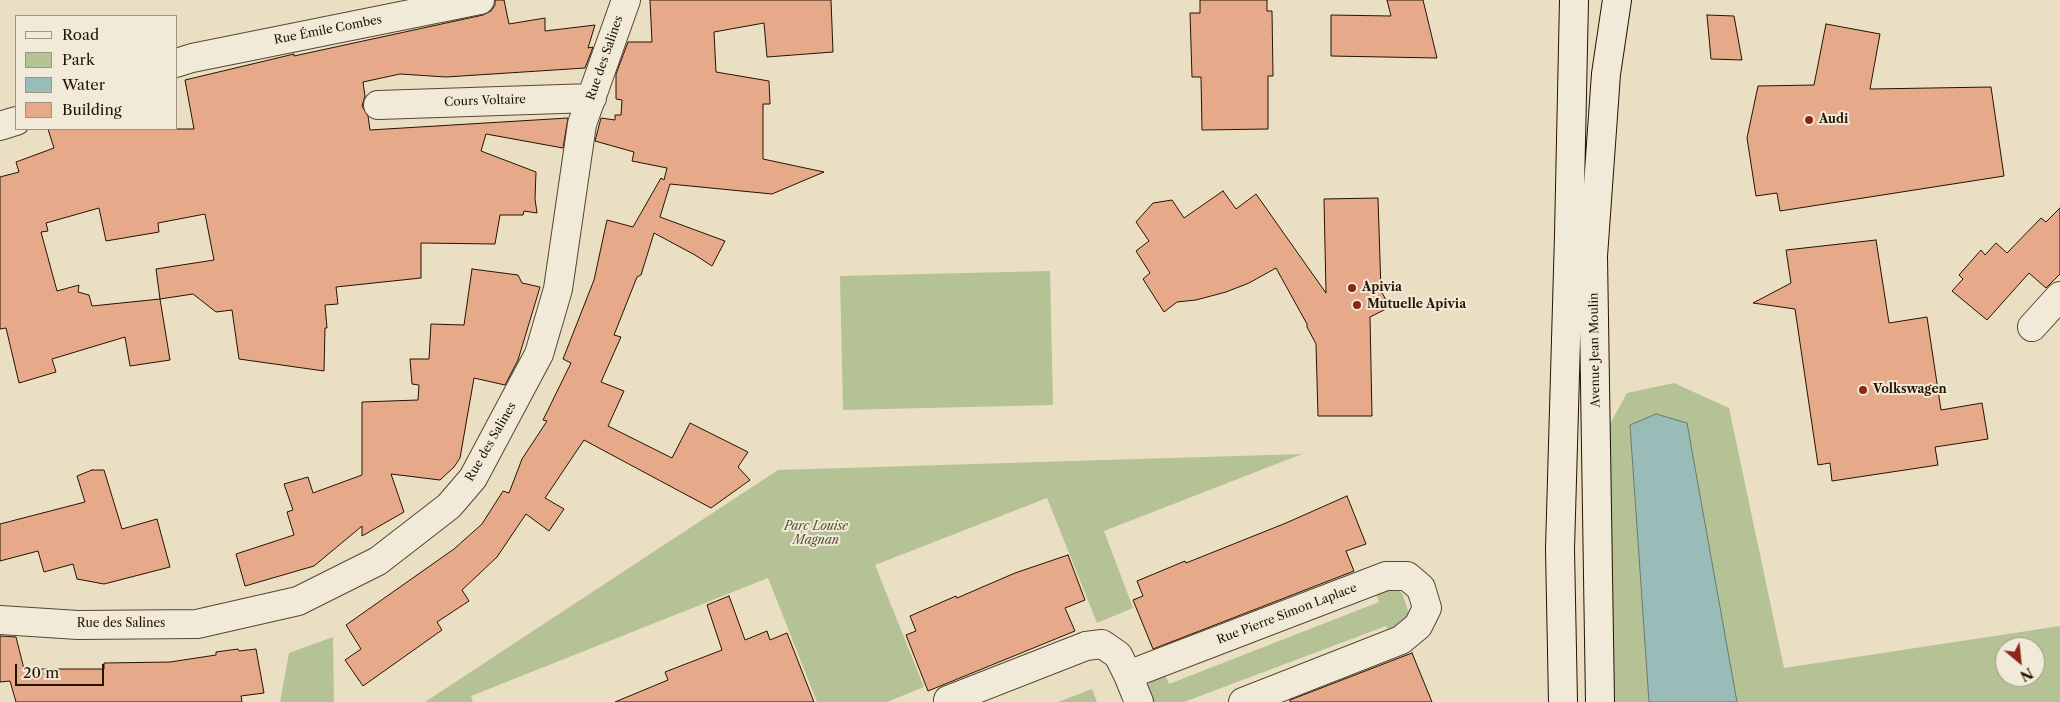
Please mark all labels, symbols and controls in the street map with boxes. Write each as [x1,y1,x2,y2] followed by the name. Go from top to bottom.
[273,12,383,48] street label: Rue Émile Combes
[584,14,626,102] street label: Rue des Salines
[15,15,178,130] legend
[62,25,99,44] text: Road
[62,50,95,69] text: Park
[62,75,105,94] text: Water
[444,92,526,110] street label: Cours Voltaire
[62,100,122,119] text: Building
[1819,113,1848,127] place label: Audi
[1803,114,1815,126] marker: Audi
[1362,281,1402,295] place label: Apivia
[1346,282,1358,294] marker: Apivia
[1587,292,1603,408] street label: Avenue Jean Moulin
[1367,298,1466,312] place label: Mutuelle Apivia
[1351,299,1363,311] marker: Mutuelle Apivia
[1873,383,1947,397] place label: Volkswagen
[1857,384,1869,396] marker: Volkswagen
[463,400,519,484] street label: Rue des Salines
[784,520,848,548] park label: Parc Louise Magnan
[1215,581,1359,647] street label: Rue Pierre Simon Laplace
[77,617,165,631] street label: Rue des Salines
[1995,637,2045,687] north arrow
[18,654,106,686] scale bar
[23,663,59,682] text: 20 m
[2017,664,2036,685] text: N

